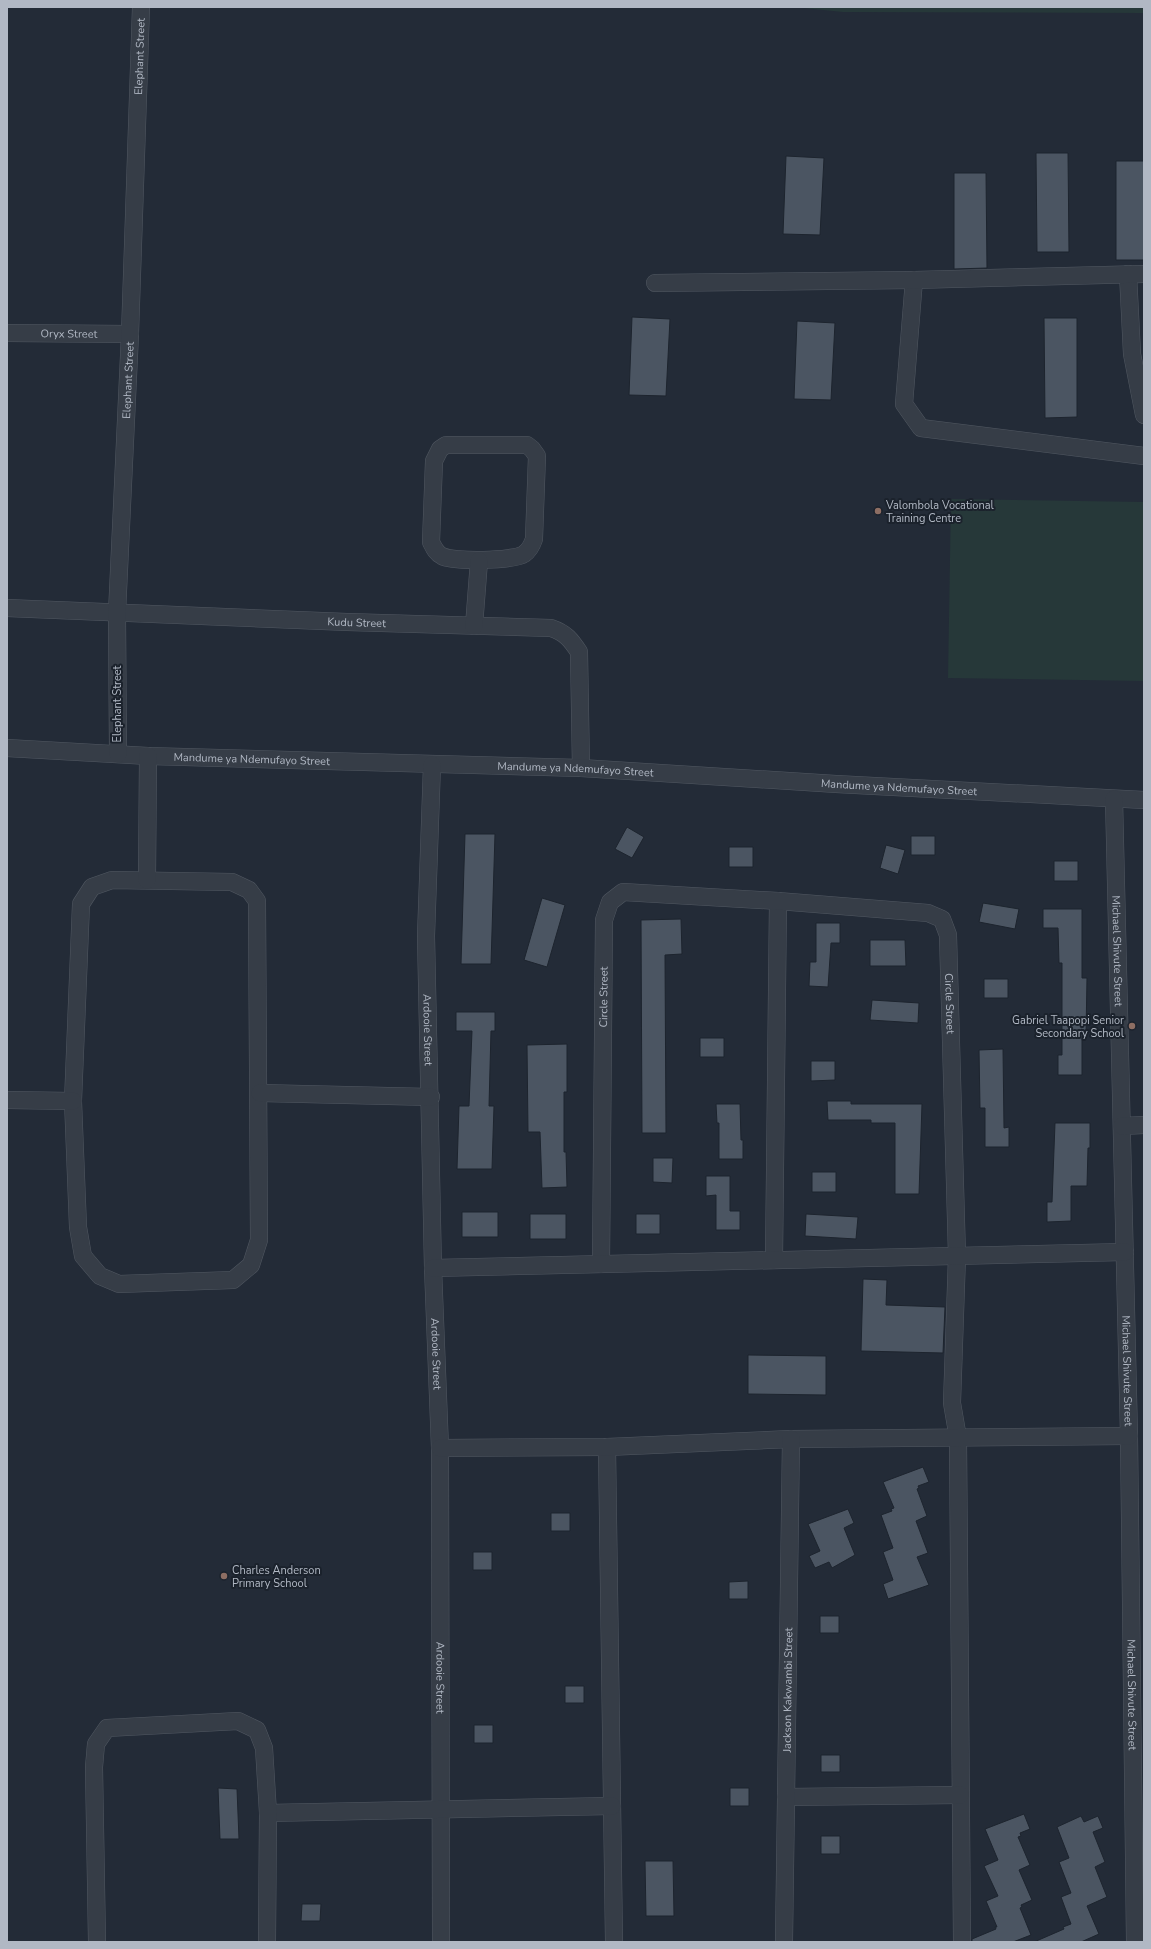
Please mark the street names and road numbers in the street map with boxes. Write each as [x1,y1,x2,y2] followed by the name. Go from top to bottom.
[131,18,148,95] street label: Elephant Street
[40,326,98,341] street label: Oryx Street
[119,341,137,419] street label: Elephant Street
[327,614,386,631] street label: Kudu Street
[110,665,125,742] street label: Elephant Street
[173,749,330,769] street label: Mandume ya Ndemufayo Street
[497,758,654,780] street label: Mandume ya Ndemufayo Street
[820,776,978,799] street label: Mandume ya Ndemufayo Street
[1109,895,1126,1007] street label: Michael Shivute Street
[596,966,611,1028] street label: Circle Street
[942,973,958,1034] street label: Circle Street
[420,994,436,1066] street label: Ardooie Street
[1119,1315,1136,1427] street label: Michael Shivute Street
[427,1318,445,1390] street label: Ardooie Street
[779,1627,796,1754] street label: Jackson Kakwambi Street
[1124,1639,1140,1751] street label: Michael Shivute Street
[433,1642,448,1714] street label: Ardooie Street

